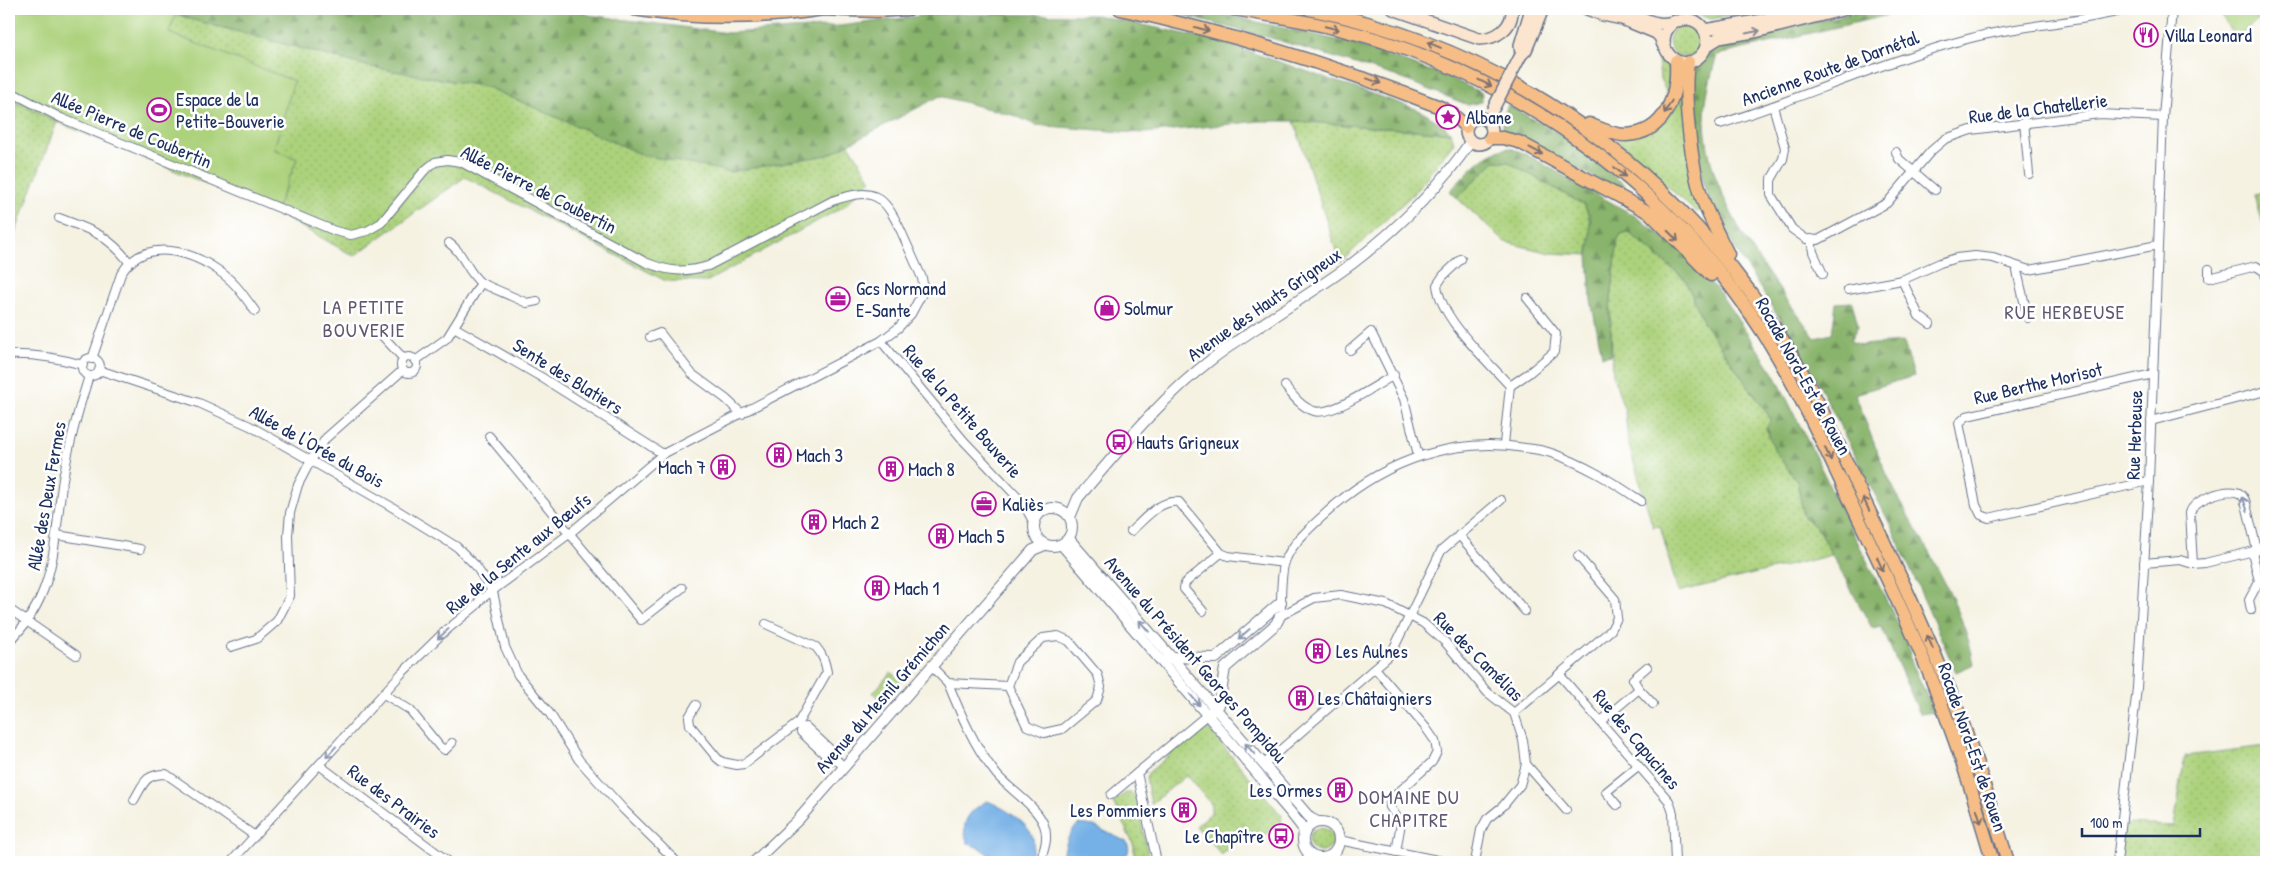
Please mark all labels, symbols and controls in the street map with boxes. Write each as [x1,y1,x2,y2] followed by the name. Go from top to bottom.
[2133,22,2159,48] restaurant icon: Villa Leonard
[2164,22,2253,48] place label: Villa Leonard
[1193,24,1209,34] one-way arrow
[1324,24,1340,33] one-way arrow
[1738,24,1923,112] street label: Ancienne Route de Darnétal
[1744,27,1760,36] one-way arrow
[1427,40,1442,50] one-way arrow
[1366,77,1381,86] one-way arrow
[1477,78,1492,88] one-way arrow
[48,84,216,174] street label: Allée Pierre de Coubertin
[176,86,285,134] place label: Espace de la Petite-Bouverie
[1967,87,2109,129] street label: Rue de la Chatellerie
[146,97,172,123] sports icon: Espace de la Petite-Bouverie
[1663,100,1673,115] one-way arrow
[1435,104,1461,130] place icon: Albane
[1466,104,1512,130] place label: Albane
[457,138,621,240] street label: Allée Pierre de Coubertin
[1528,147,1543,156] one-way arrow
[1613,166,1626,177] one-way arrow
[1667,230,1679,242] one-way arrow
[1182,241,1346,367] street label: Avenue des Hauts Grigneux
[856,275,946,323] place label: Gcs Normand E-Sante
[825,286,851,312] office icon: Gcs Normand E-Sante
[1750,292,1858,460] street label: Rocade Nord-Est de Rouen
[323,293,405,343] district label: LA PETITE BOUVERIE
[1094,295,1120,321] shop icon: Solmur
[1124,295,1174,321] place label: Solmur
[2005,298,2125,325] district label: RUE HERBEUSE
[508,332,628,420] street label: Sente des Blatiers
[898,338,1029,484] street label: Rue de la Petite Bouverie
[1971,355,2105,410] street label: Rue Berthe Morisot
[2119,389,2149,480] street label: Rue Herbeuse
[245,398,389,494] street label: Allée de l'Orée du Bois
[20,420,72,572] street label: Allée des Deux Fermes
[1106,429,1132,455] bus stop icon: Hauts Grigneux
[1136,429,1240,455] place label: Hauts Grigneux
[766,442,792,468] building icon: Mach 3
[796,442,843,468] place label: Mach 3
[1823,447,1833,462] one-way arrow
[658,454,706,480] place label: Mach 7
[710,454,736,480] building icon: Mach 7
[878,456,904,482] building icon: Mach 8
[908,456,955,482] place label: Mach 8
[440,486,596,620] street label: Rue de la Sente aux Bœufs
[971,491,997,517] office icon: Kaliès
[1002,491,1044,517] place label: Kaliès
[1861,497,1871,512] one-way arrow
[2240,497,2249,512] one-way arrow
[801,509,827,535] building icon: Mach 2
[832,509,879,535] place label: Mach 2
[928,523,954,549] building icon: Mach 5
[958,523,1005,549] place label: Mach 5
[1099,550,1293,768] street label: Avenue du Président Georges Pompidou
[1876,556,1885,571] one-way arrow
[864,575,890,601] building icon: Mach 1
[894,575,939,601] place label: Mach 1
[1428,605,1530,707] street label: Rue des Camélias
[809,616,955,778] street label: Avenue du Mesnil Grémichon
[1138,619,1149,632] one-way arrow
[436,628,449,640] one-way arrow
[1237,628,1250,640] one-way arrow
[1924,635,1934,650] one-way arrow
[1305,638,1331,664] building icon: Les Aulnes
[1336,638,1408,664] place label: Les Aulnes
[1932,659,2014,835] street label: Rocade Nord-Est de Rouen
[1587,683,1687,795] street label: Rue des Capucines
[1288,685,1314,711] building icon: Les Châtaigniers
[1318,685,1432,711] place label: Les Châtaigniers
[1189,693,1201,706] one-way arrow
[1244,742,1256,755] one-way arrow
[325,745,337,758] one-way arrow
[342,758,446,844] street label: Rue des Prairies
[1250,777,1322,803] place label: Les Ormes
[1327,777,1353,803] building icon: Les Ormes
[1358,783,1460,833] district label: DOMAINE DU CHAPITRE
[1071,797,1166,823] place label: Les Pommiers
[1171,797,1197,823] building icon: Les Pommiers
[2082,806,2200,838] scale bar
[1974,808,1984,824] one-way arrow
[2090,812,2123,833] text: 100 m
[1185,823,1264,849] place label: Le Chapître
[1268,823,1294,849] bus stop icon: Le Chapître

